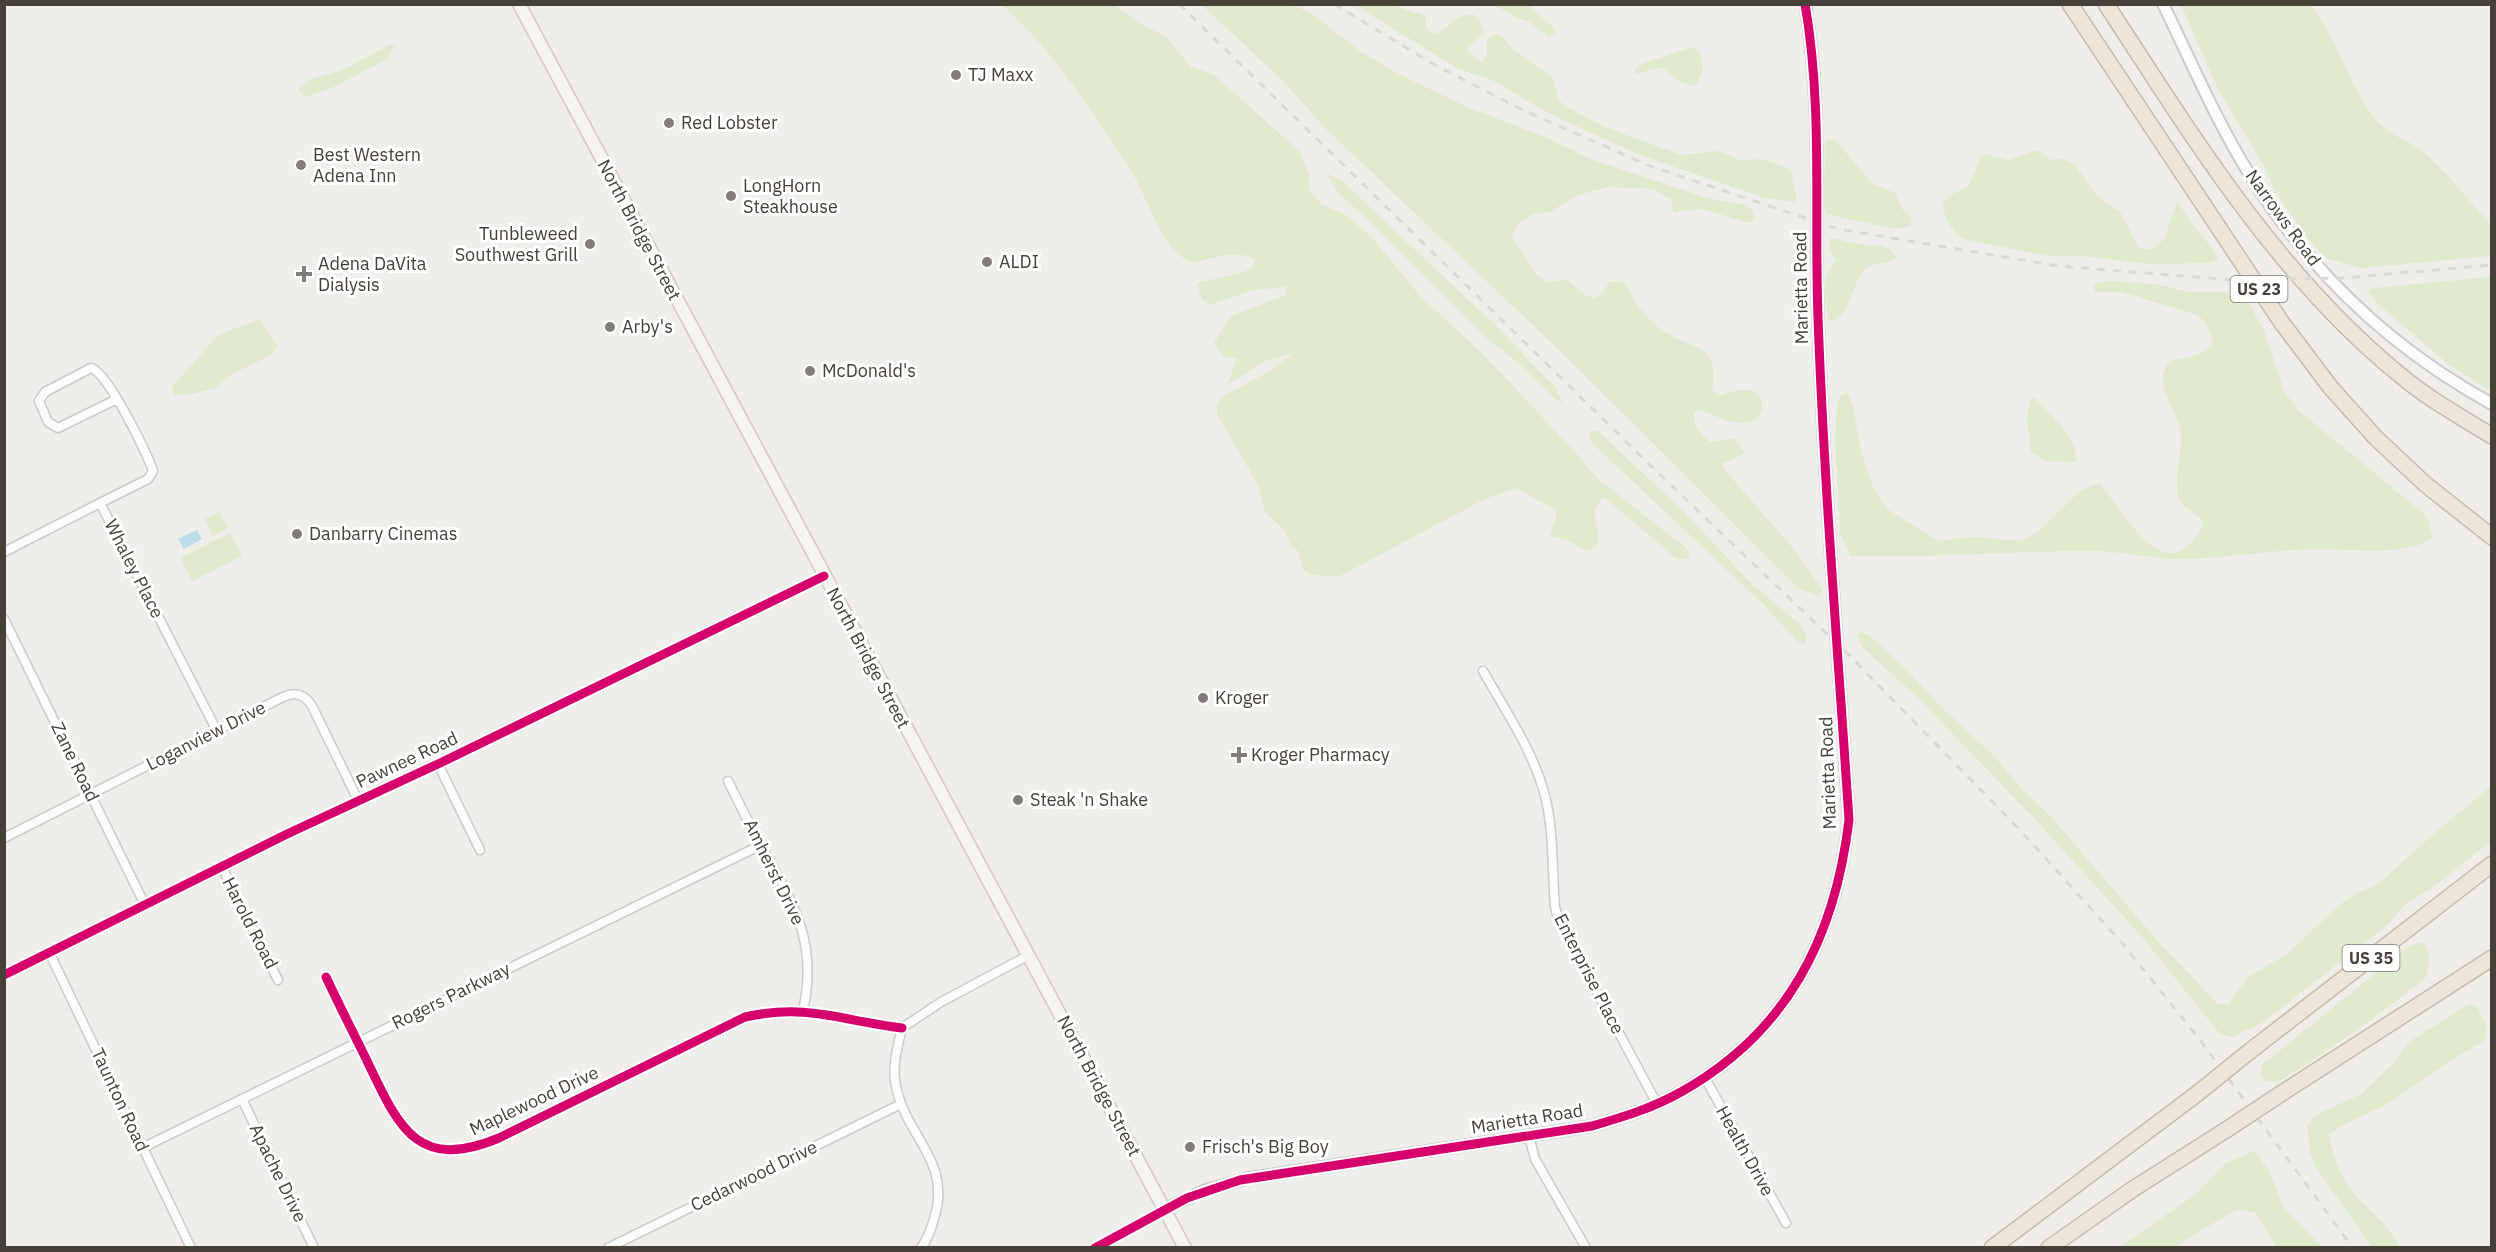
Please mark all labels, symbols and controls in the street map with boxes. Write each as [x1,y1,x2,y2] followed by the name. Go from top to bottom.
[968,63,1033,86] place label: TJ Maxx
[949,68,963,82] marker: TJ Maxx
[681,111,778,134] place label: Red Lobster
[662,116,676,130] marker: Red Lobster
[313,143,421,187] place label: Best Western Adena Inn
[593,155,686,304] street label: North Bridge Street
[294,158,308,172] marker: Best Western Adena Inn
[2241,165,2326,270] street label: Narrows Road
[743,174,838,218] place label: LongHorn Steakhouse
[724,189,738,203] marker: LongHorn Steakhouse
[455,222,578,266] place label: Tunbleweed Southwest Grill
[1788,231,1813,345] street label: Marietta Road
[583,237,597,251] marker: Tunbleweed Southwest Grill
[999,250,1039,273] place label: ALDI
[318,252,427,296] place label: Adena DaVita Dialysis
[980,255,994,269] marker: ALDI
[295,265,313,283] marker: Adena DaVita Dialysis
[2230,276,2288,302] road number: US 23
[622,315,673,338] place label: Arby's
[603,320,617,334] marker: Arby's
[822,359,916,382] place label: McDonald's
[803,364,817,378] marker: McDonald's
[100,515,169,622] street label: Whaley Place
[309,522,457,545] place label: Danbarry Cinemas
[290,527,304,541] marker: Danbarry Cinemas
[822,583,915,732] street label: North Bridge Street
[1215,686,1269,709] place label: Kroger
[1196,691,1210,705] marker: Kroger
[142,696,269,776] street label: Loganview Drive
[1814,716,1841,830] street label: Marietta Road
[46,718,105,805] street label: Zane Road
[352,726,461,793] street label: Pawnee Road
[1251,743,1390,766] place label: Kroger Pharmacy
[1232,748,1246,762] marker: Kroger Pharmacy
[1030,788,1148,811] place label: Steak 'n Shake
[1011,793,1025,807] marker: Steak 'n Shake
[739,815,810,929] street label: Amherst Drive
[218,873,283,973] street label: Harold Road
[1549,910,1630,1038] street label: Enterprise Place
[2342,945,2400,971] road number: US 35
[388,957,514,1034] street label: Rogers Parkway
[1053,1011,1146,1160] street label: North Bridge Street
[87,1045,154,1155] street label: Taunton Road
[466,1061,602,1140] street label: Maplewood Drive
[1469,1098,1584,1139] street label: Marietta Road
[1711,1102,1780,1200] street label: Health Drive
[245,1120,312,1226] street label: Apache Drive
[687,1135,821,1216] street label: Cedarwood Drive
[1202,1135,1329,1158] place label: Frisch's Big Boy
[1183,1140,1197,1154] marker: Frisch's Big Boy

